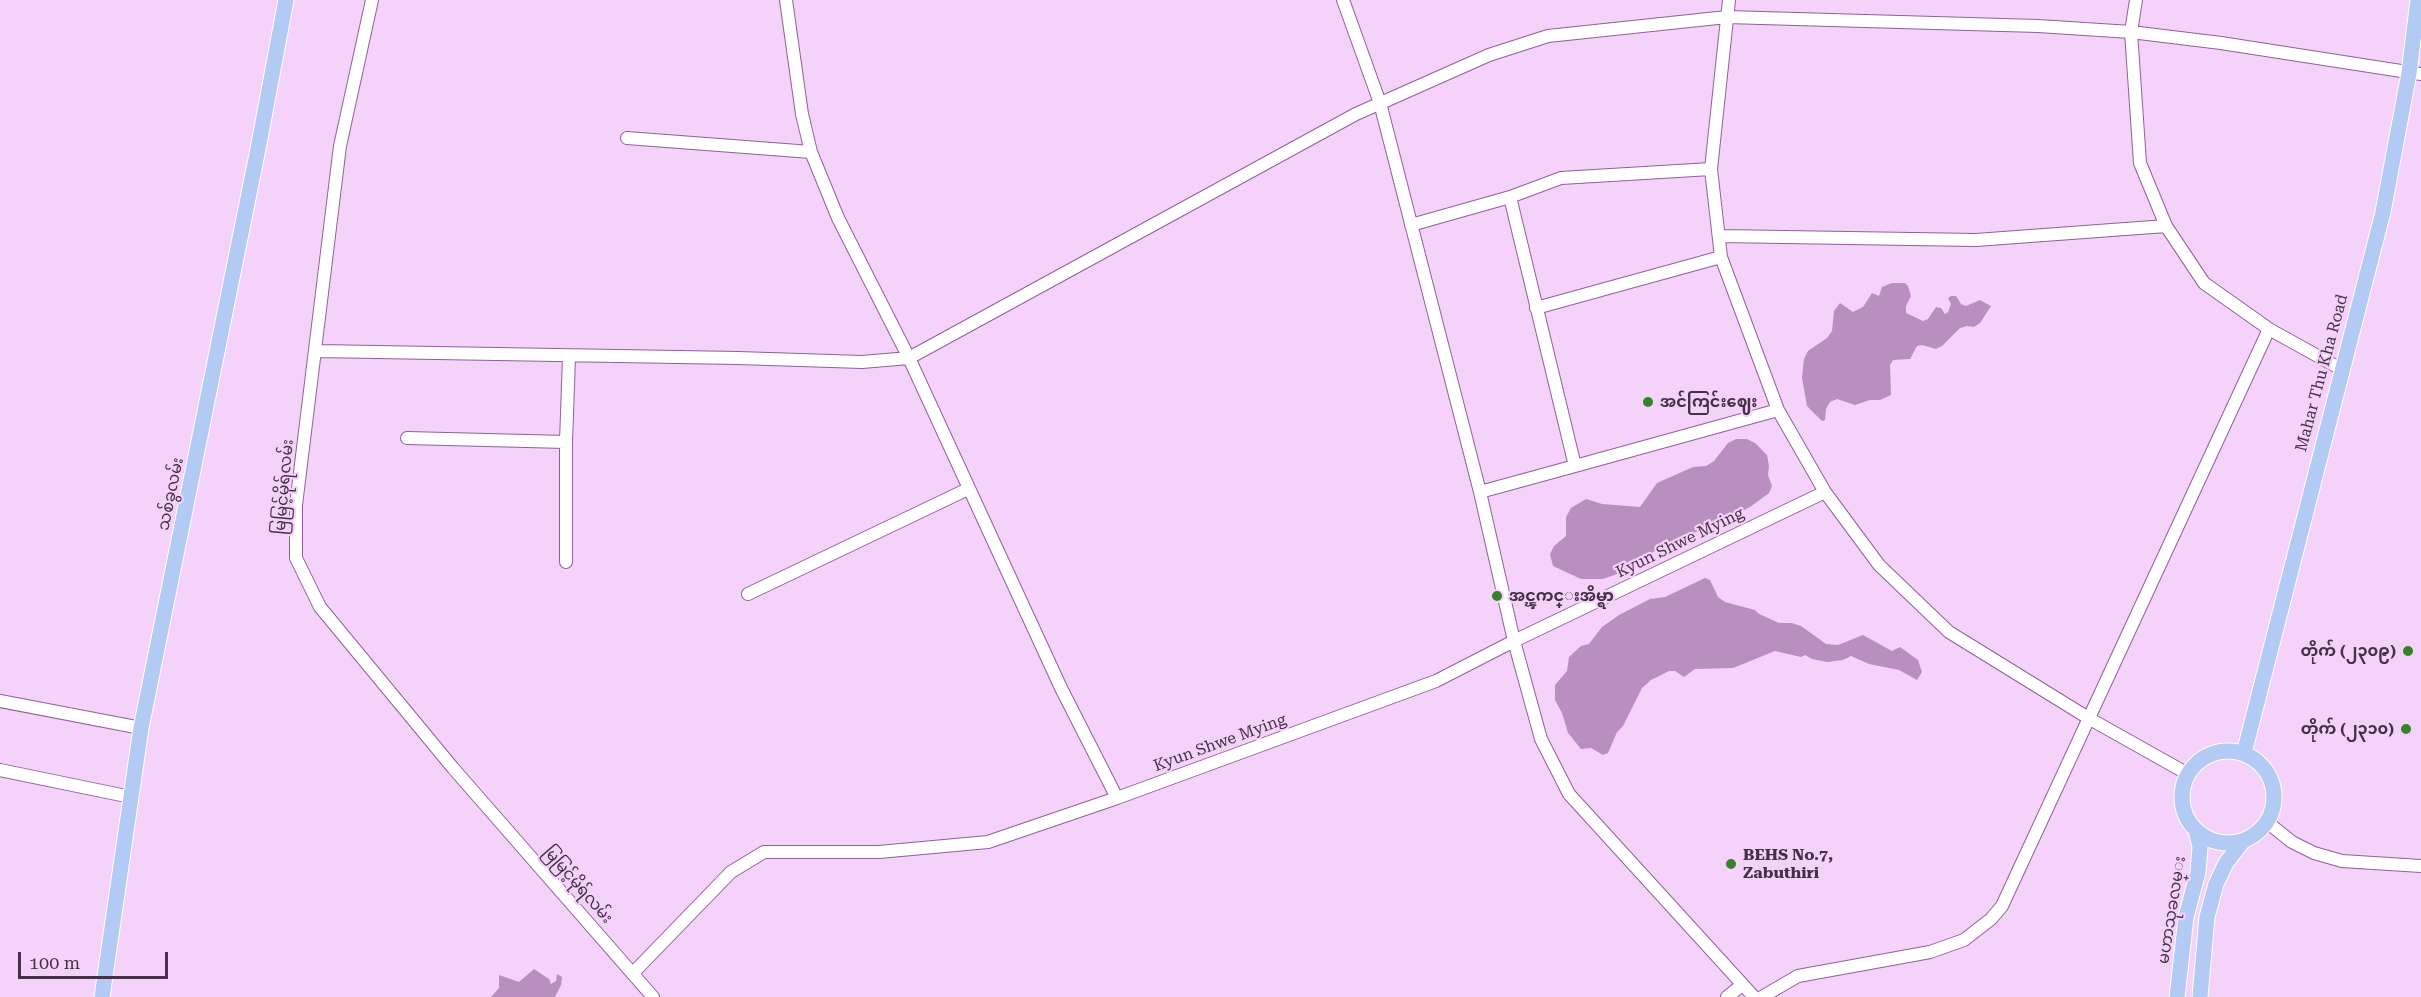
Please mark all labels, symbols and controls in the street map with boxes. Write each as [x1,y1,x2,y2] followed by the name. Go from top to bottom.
[2292,292,2352,454] street label: Mahar Thu Kha Road
[1660,392,1757,412] place label: အင်ကြင်းဈေး
[1641,395,1655,409] marker: အင်ကြင်းဈေး
[270,439,298,535] street label: မြမြင့်မိုရ်လမ်း
[154,456,188,532] street label: သစ်ခွလမ်း
[1613,504,1747,582] street label: Kyun Shwe Mying
[1509,586,1614,606] place label: အင္ၾကင္းအိမ္ရာ
[1490,589,1504,603] marker: အင္ၾကင္းအိမ္ရာ
[2300,641,2396,661] place label: တိုက် (၂၃၀၉)
[2401,644,2415,658] marker: တိုက် (၂၃၀၉)
[1151,710,1289,776] street label: Kyun Shwe Mying
[2301,719,2394,739] place label: တိုက် (၂၃၁၀)
[2399,722,2413,736] marker: တိုက် (၂၃၁၀)
[539,843,617,927] street label: မြမြင့်မိုရ်လမ်း
[1743,845,1833,883] place label: BEHS No.7, Zabuthiri
[2154,855,2190,965] street label: မဟာသုခလမ္း
[1724,857,1738,871] marker: BEHS No.7, Zabuthiri
[21,940,171,978] scale bar
[29,952,80,973] text: 100 m

